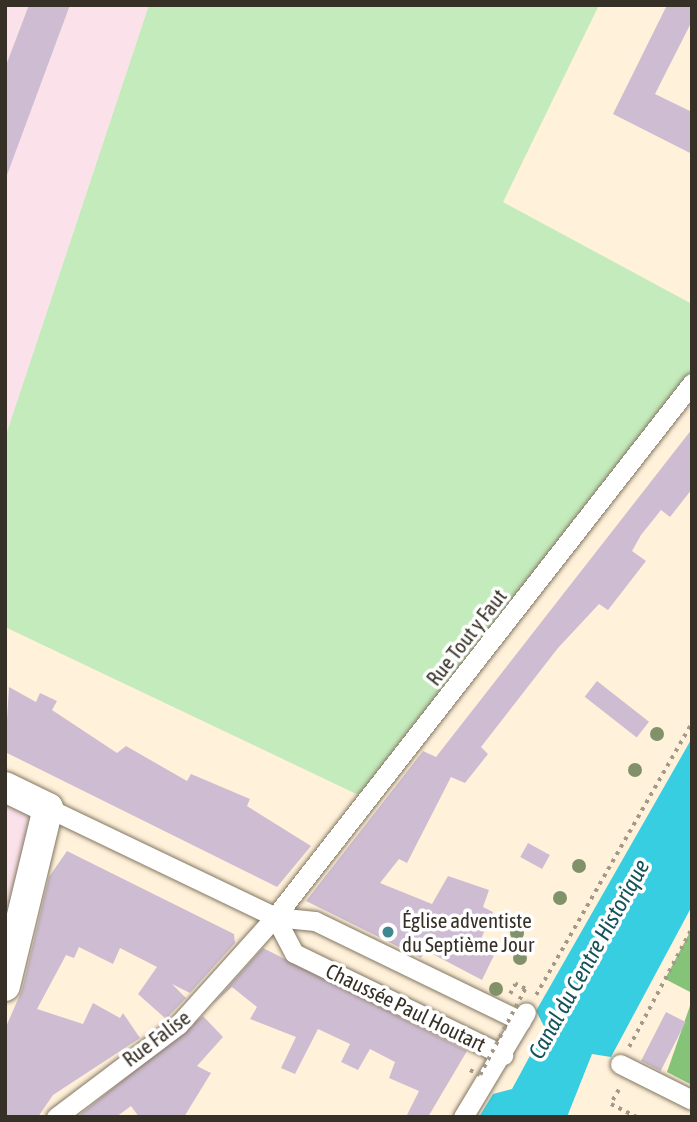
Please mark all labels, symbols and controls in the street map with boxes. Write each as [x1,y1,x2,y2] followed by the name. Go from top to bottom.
[421,584,511,690] street label: Rue Tout y Faut
[523,854,655,1064] water label: Canal du Centre Historique
[402,907,534,957] place label: Église adventiste du Septième Jour
[380,924,396,940] marker: Église adventiste du Septième Jour
[322,957,490,1057] street label: Chaussée Paul Houtart
[117,1004,195,1072] street label: Rue Falise

